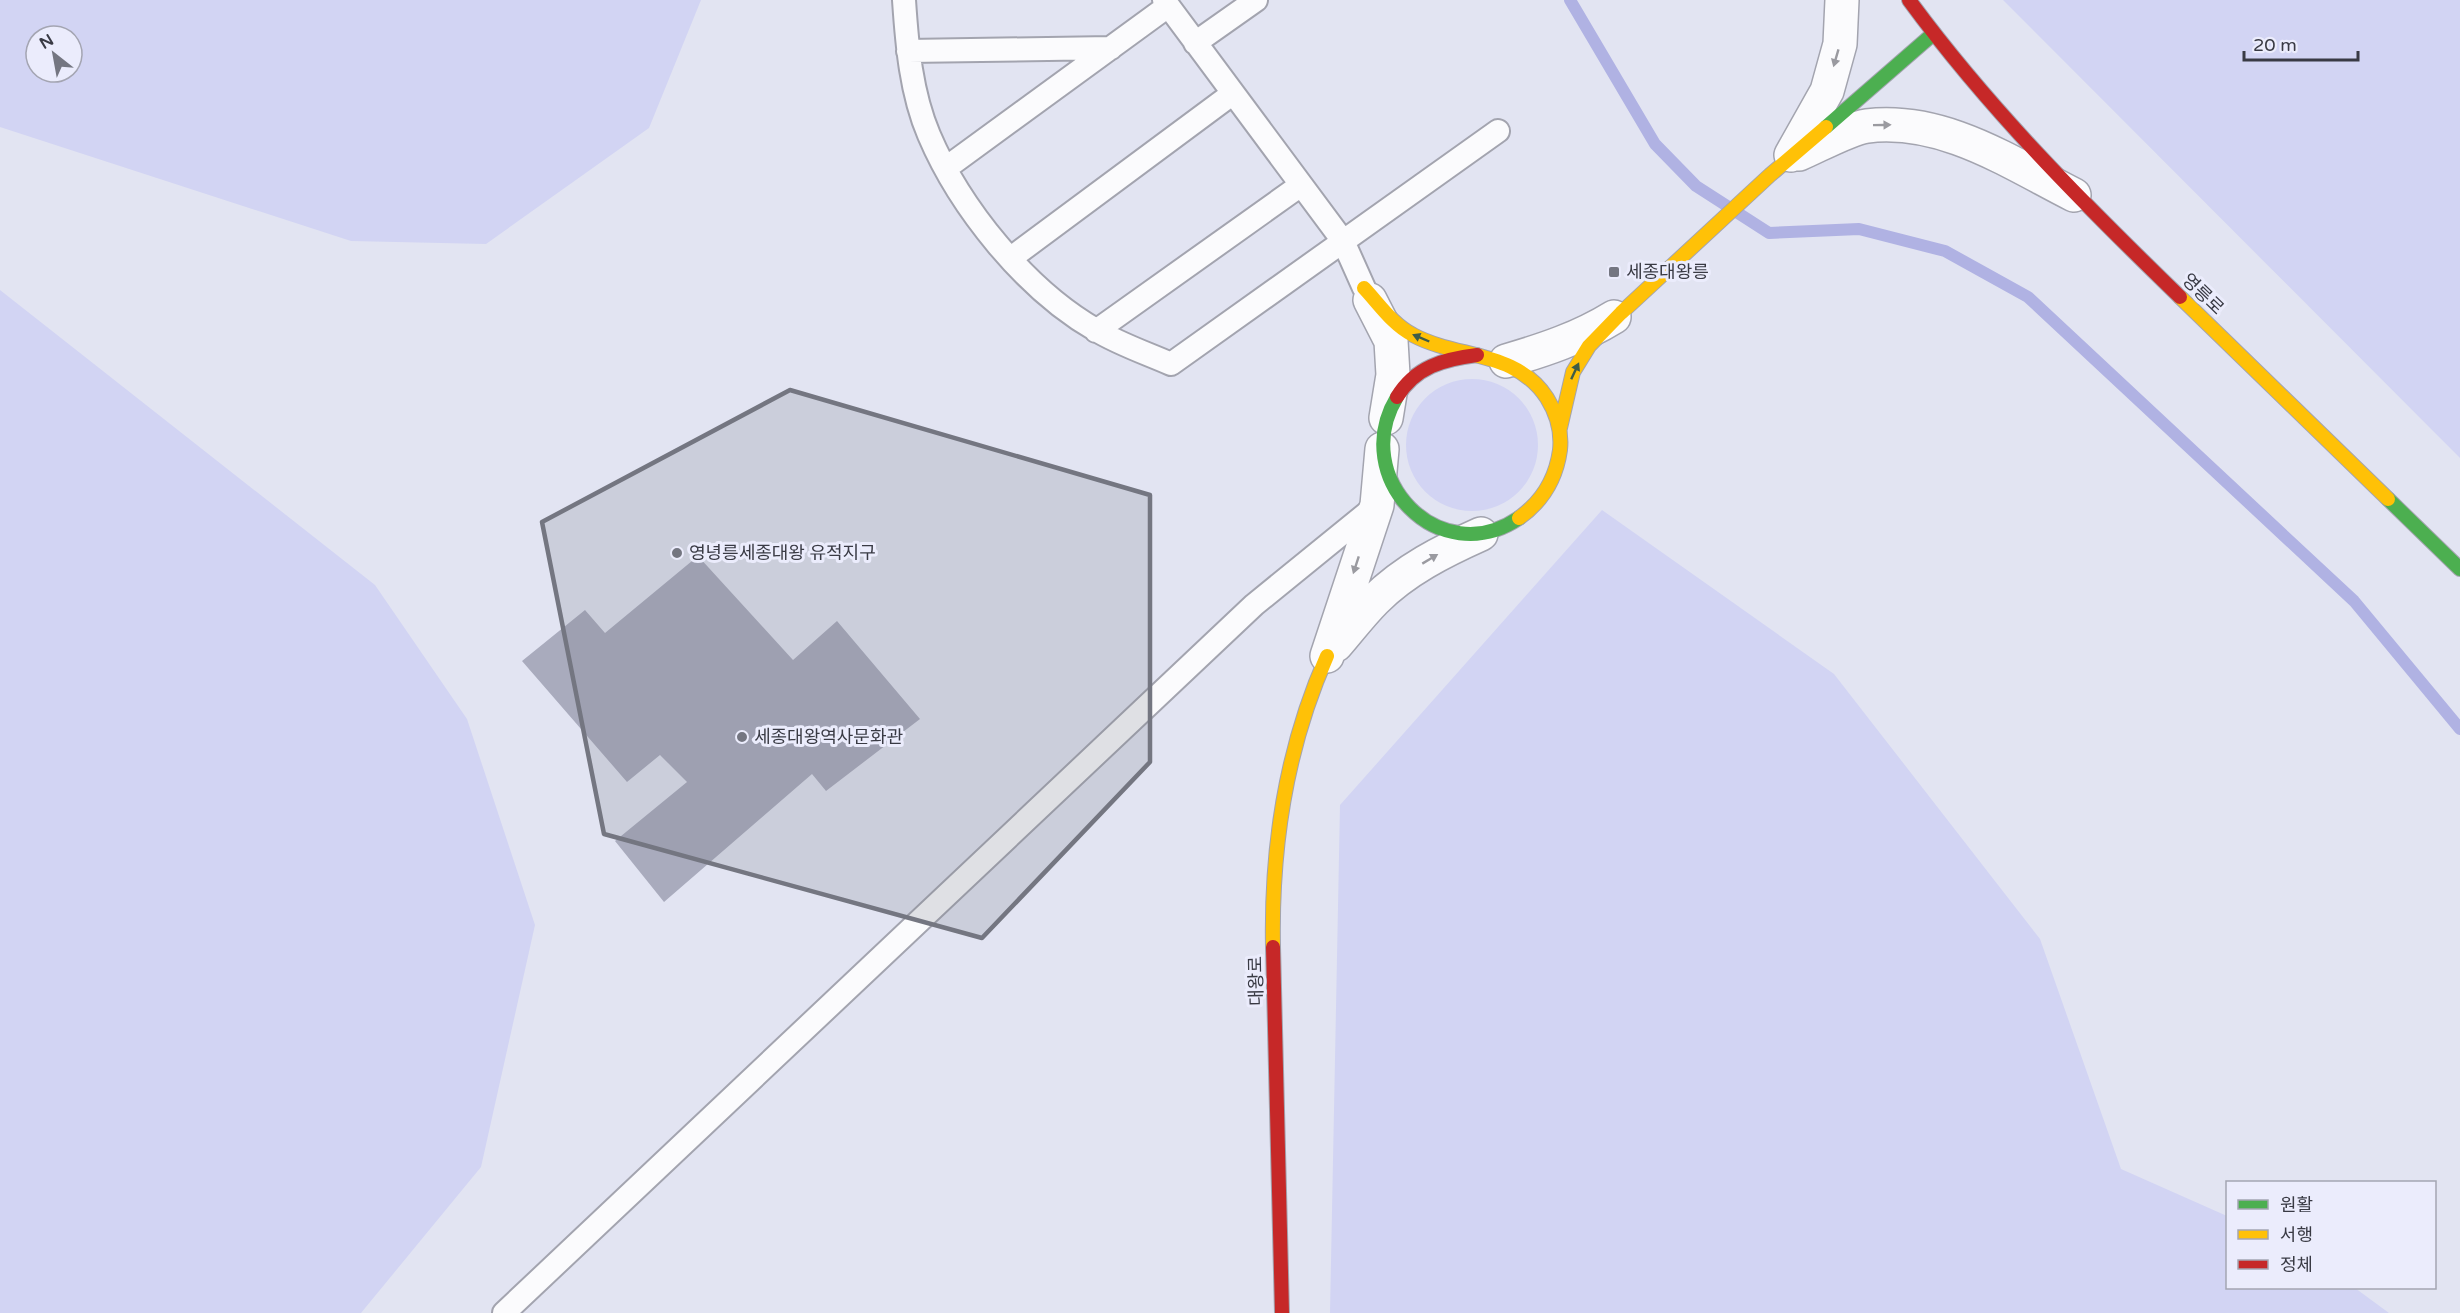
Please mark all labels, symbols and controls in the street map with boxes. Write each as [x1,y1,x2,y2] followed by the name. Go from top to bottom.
[24,24,84,84] north arrow
[2244,24,2358,62] scale bar
[36,30,57,54] text: N
[2253,34,2297,56] text: 20 m
[1831,49,1840,67] one-way arrow
[1873,121,1892,130] one-way arrow
[1626,261,1709,283] place label: 세종대왕릉
[1607,265,1621,279] marker: 세종대왕릉
[2177,269,2229,319] street label: 영릉로
[1412,333,1430,343] one-way arrow
[1570,362,1580,380] one-way arrow
[689,542,876,564] place label: 영녕릉세종대왕 유적지구
[670,546,684,560] marker: 영녕릉세종대왕 유적지구
[1422,554,1438,565] one-way arrow
[1351,556,1361,574] one-way arrow
[754,726,903,748] place label: 세종대왕역사문화관
[735,730,749,744] marker: 세종대왕역사문화관
[1245,956,1267,1006] street label: 대왕로
[2226,1181,2436,1289] legend
[2280,1194,2313,1216] text: 원활
[2280,1224,2313,1246] text: 서행
[2280,1254,2313,1276] text: 정체

